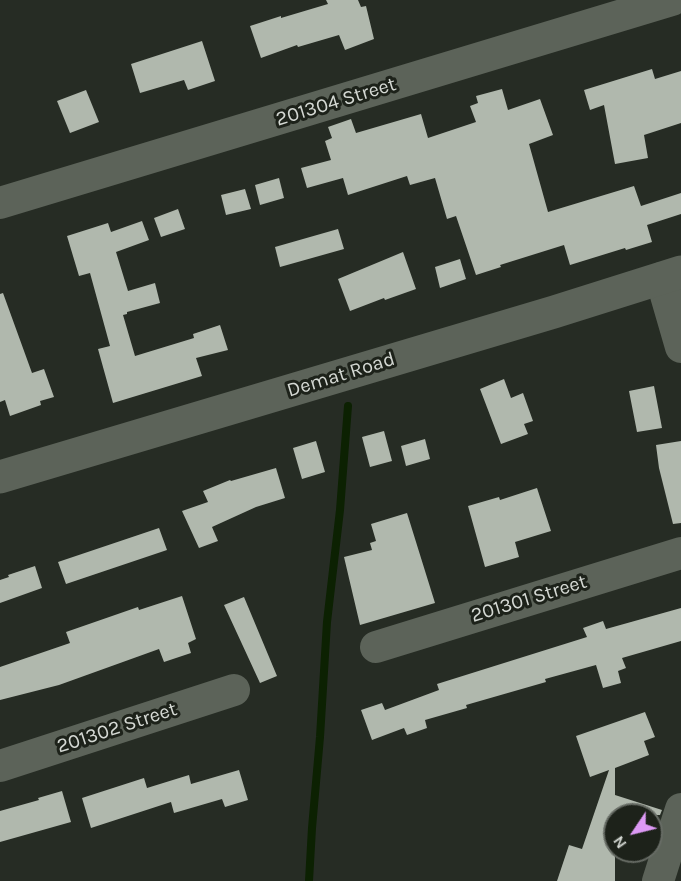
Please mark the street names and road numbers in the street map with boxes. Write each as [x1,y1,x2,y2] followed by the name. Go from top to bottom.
[273,72,399,132] street label: 201304 Street
[284,347,398,403] street label: Demat Road
[468,570,590,628] street label: 201301 Street
[54,697,180,759] street label: 201302 Street

